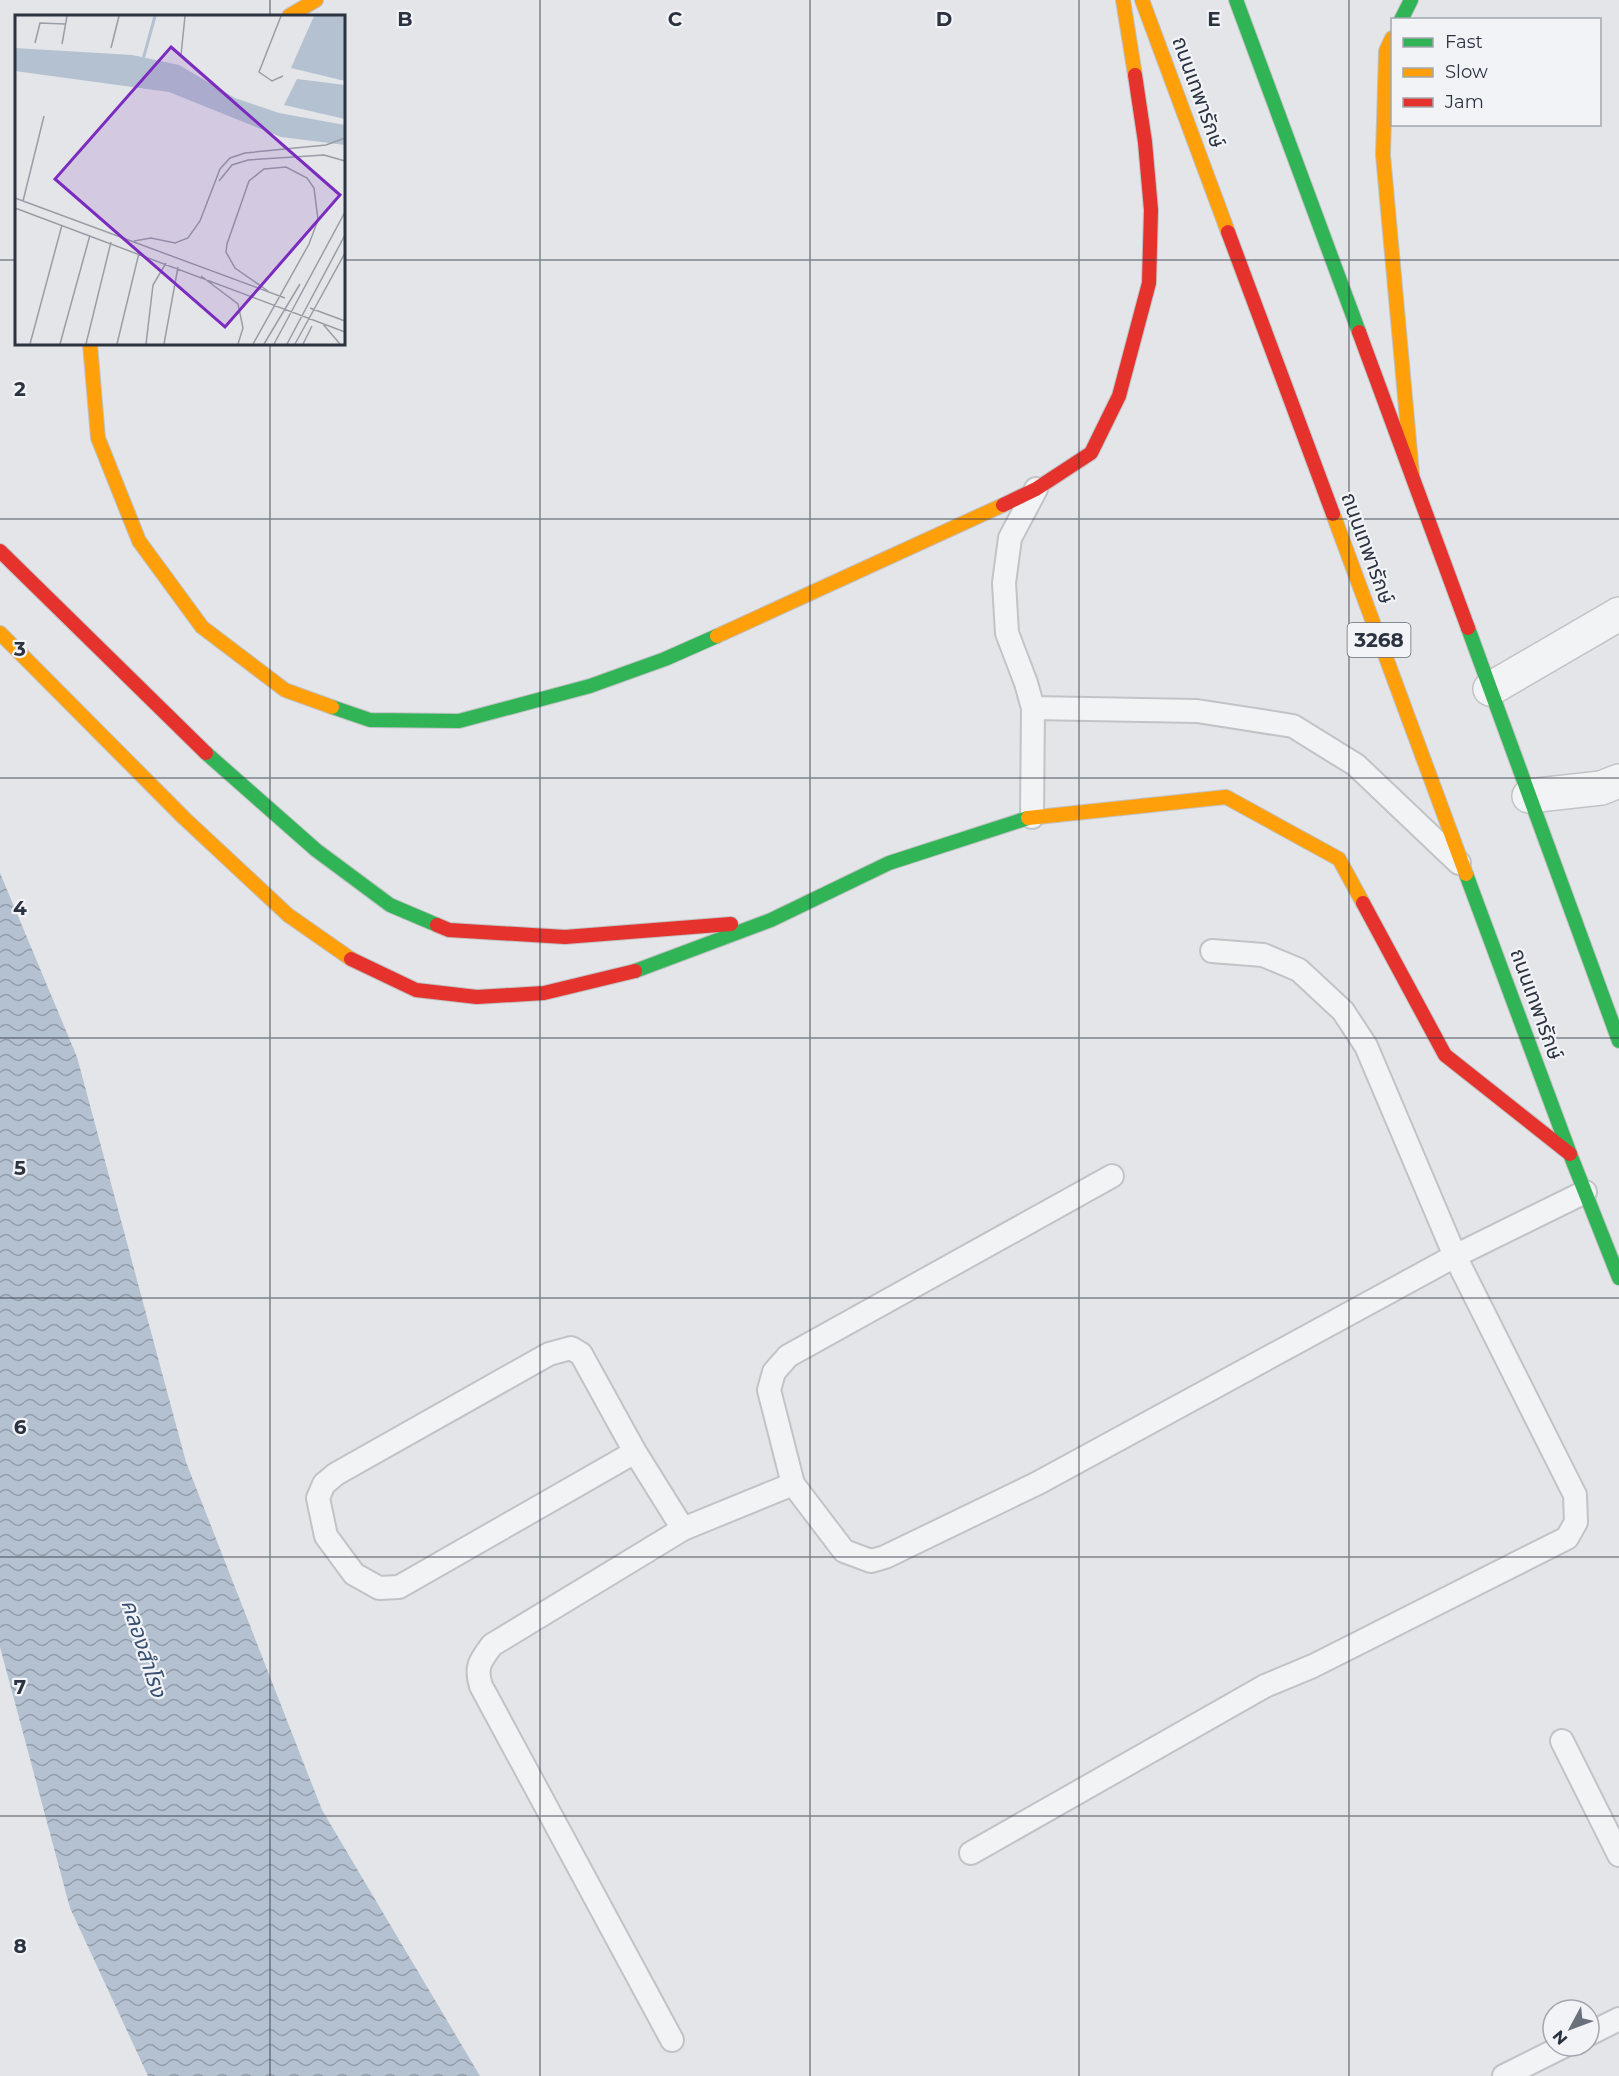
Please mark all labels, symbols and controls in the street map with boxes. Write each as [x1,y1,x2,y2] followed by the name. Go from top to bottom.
[397,7,413,31] text: B
[668,7,683,31] text: C
[936,7,952,31] text: D
[1207,7,1221,31] text: E
[15,15,345,345] inset map
[1391,18,1601,126] legend
[1445,31,1483,53] text: Fast
[1167,33,1231,151] street label: ถนนเทพารักษ์
[1445,61,1488,83] text: Slow
[1444,91,1484,113] text: Jam
[14,377,26,401] text: 2
[1336,489,1400,607] street label: ถนนเทพารักษ์
[1348,623,1410,657] road number: 3268
[13,637,26,661] text: 3
[13,896,27,920] text: 4
[1505,945,1569,1063] street label: ถนนเทพารักษ์
[14,1156,26,1180] text: 5
[14,1415,27,1439] text: 6
[116,1596,173,1701] water label: คลองสำโรง
[14,1675,26,1699] text: 7
[13,1934,27,1958] text: 8
[1541,1998,1601,2058] north arrow
[1549,2026,1571,2049] text: N

